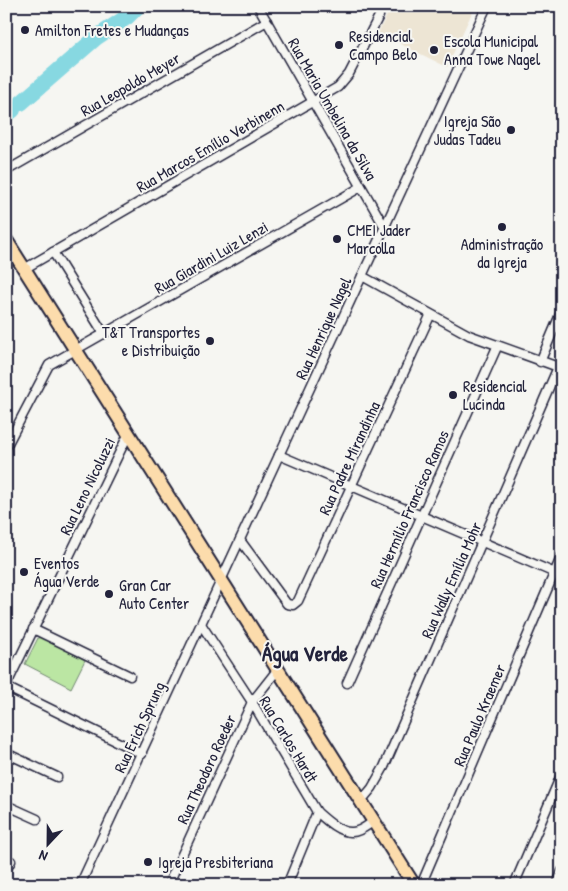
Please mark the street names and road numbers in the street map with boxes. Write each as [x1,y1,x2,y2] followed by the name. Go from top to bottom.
[283,34,383,184] street label: Rua Maria Umbelina da Silva
[76,47,184,121] street label: Rua Leopoldo Meyer
[132,95,288,197] street label: Rua Marcos Emílio Verbinenn
[150,215,272,299] street label: Rua Giardini Luiz Lenzi
[290,272,357,383] street label: Rua Henrique Nagel
[313,398,385,518] street label: Rua Padre Mirandinha
[364,426,454,592] street label: Rua Hermílio Francisco Ramos
[54,434,120,538] street label: Rua Leno Nicoluzzi
[415,518,487,642] street label: Rua Wally Emília Mohr
[448,661,510,769] street label: Rua Paulo Kraemer
[108,678,170,776] street label: Rua Erich Sprung
[255,692,324,787] street label: Rua Carlos Hardt
[171,711,241,827] street label: Rua Theodoro Roeder

